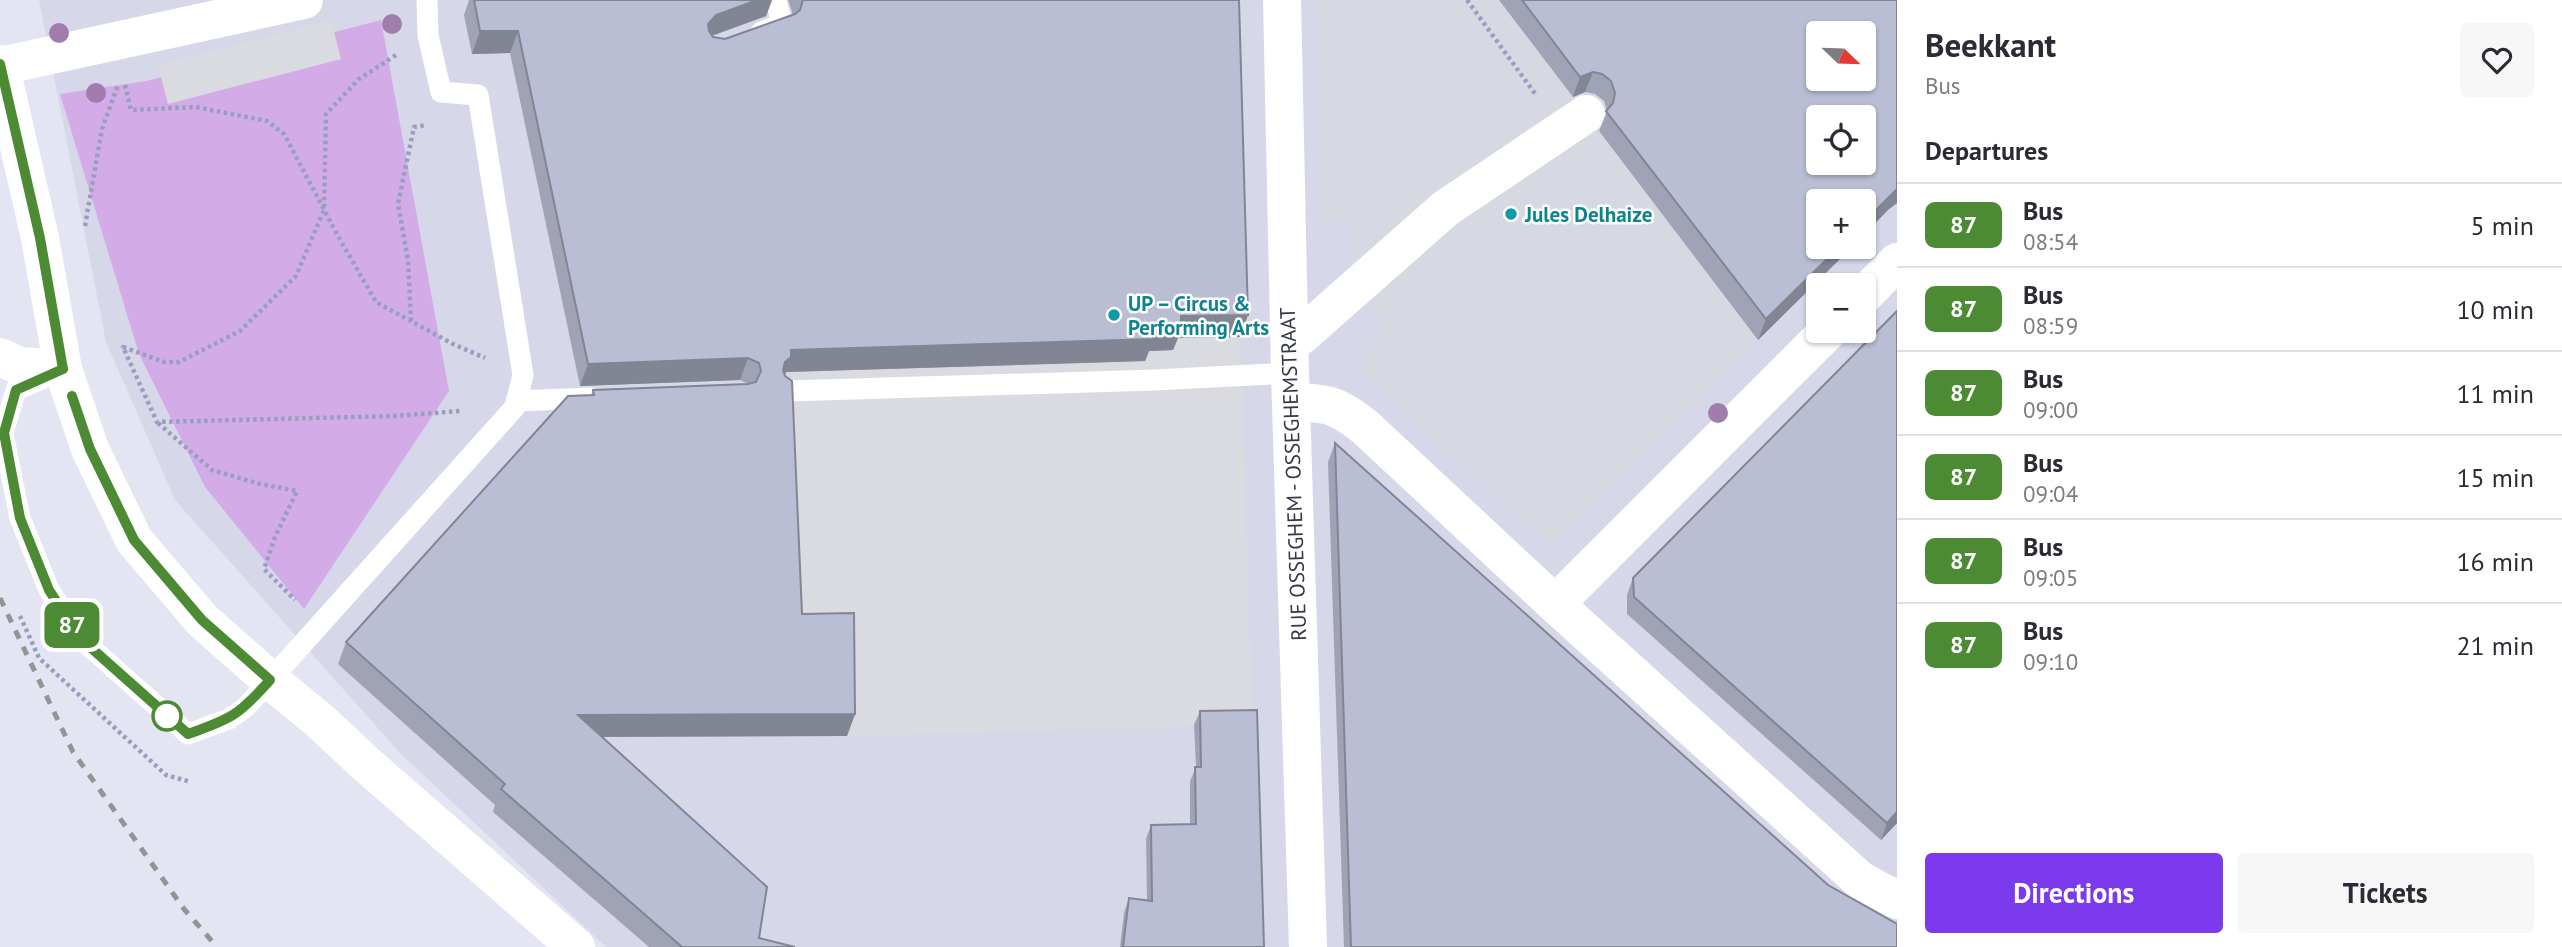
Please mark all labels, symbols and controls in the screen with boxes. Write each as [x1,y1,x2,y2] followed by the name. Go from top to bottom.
[1806,21,1876,91] north arrow
[1806,21,1876,343] map controls
[1925,23,2056,66] text: Beekkant
[2460,23,2534,97] button: heart
[1925,71,1961,100] text: Bus
[1806,105,1876,175] button: locate
[1925,134,2048,167] text: Departures
[1806,189,1876,259] button: +
[2023,194,2063,227] text: Bus
[1524,201,1652,228] place label: Jules Delhaize
[1503,206,1519,222] marker: Jules Delhaize
[1950,209,1977,240] text: 87
[2471,209,2534,242] text: 5 min
[2023,227,2078,256] text: 08:54
[1806,273,1876,343] button: −
[2023,278,2063,311] text: Bus
[1128,290,1269,341] place label: UP – Circus & Performing Arts
[1950,293,1977,324] text: 87
[2456,293,2534,326] text: 10 min
[1106,307,1122,323] marker: UP – Circus & Performing Arts
[1274,307,1312,641] street label: RUE OSSEGHEM - OSSEGHEMSTRAAT
[2023,311,2078,340] text: 08:59
[2023,362,2063,395] text: Bus
[1950,377,1977,408] text: 87
[2456,377,2534,410] text: 11 min
[2023,395,2078,424] text: 09:00
[2023,446,2063,479] text: Bus
[1950,461,1977,492] text: 87
[2456,461,2534,494] text: 15 min
[2023,479,2078,508] text: 09:04
[2023,530,2063,563] text: Bus
[1950,545,1977,576] text: 87
[2456,545,2534,578] text: 16 min
[2023,563,2078,592] text: 09:05
[41,602,104,648] line badge: 87
[58,609,86,640] text: 87
[2023,614,2063,647] text: Bus
[1950,629,1977,660] text: 87
[2456,629,2534,662] text: 21 min
[2023,647,2078,676] text: 09:10
[152,701,182,731] unlabelled marker
[1925,853,2223,933] button: Directions
[2237,853,2534,933] button: Tickets

